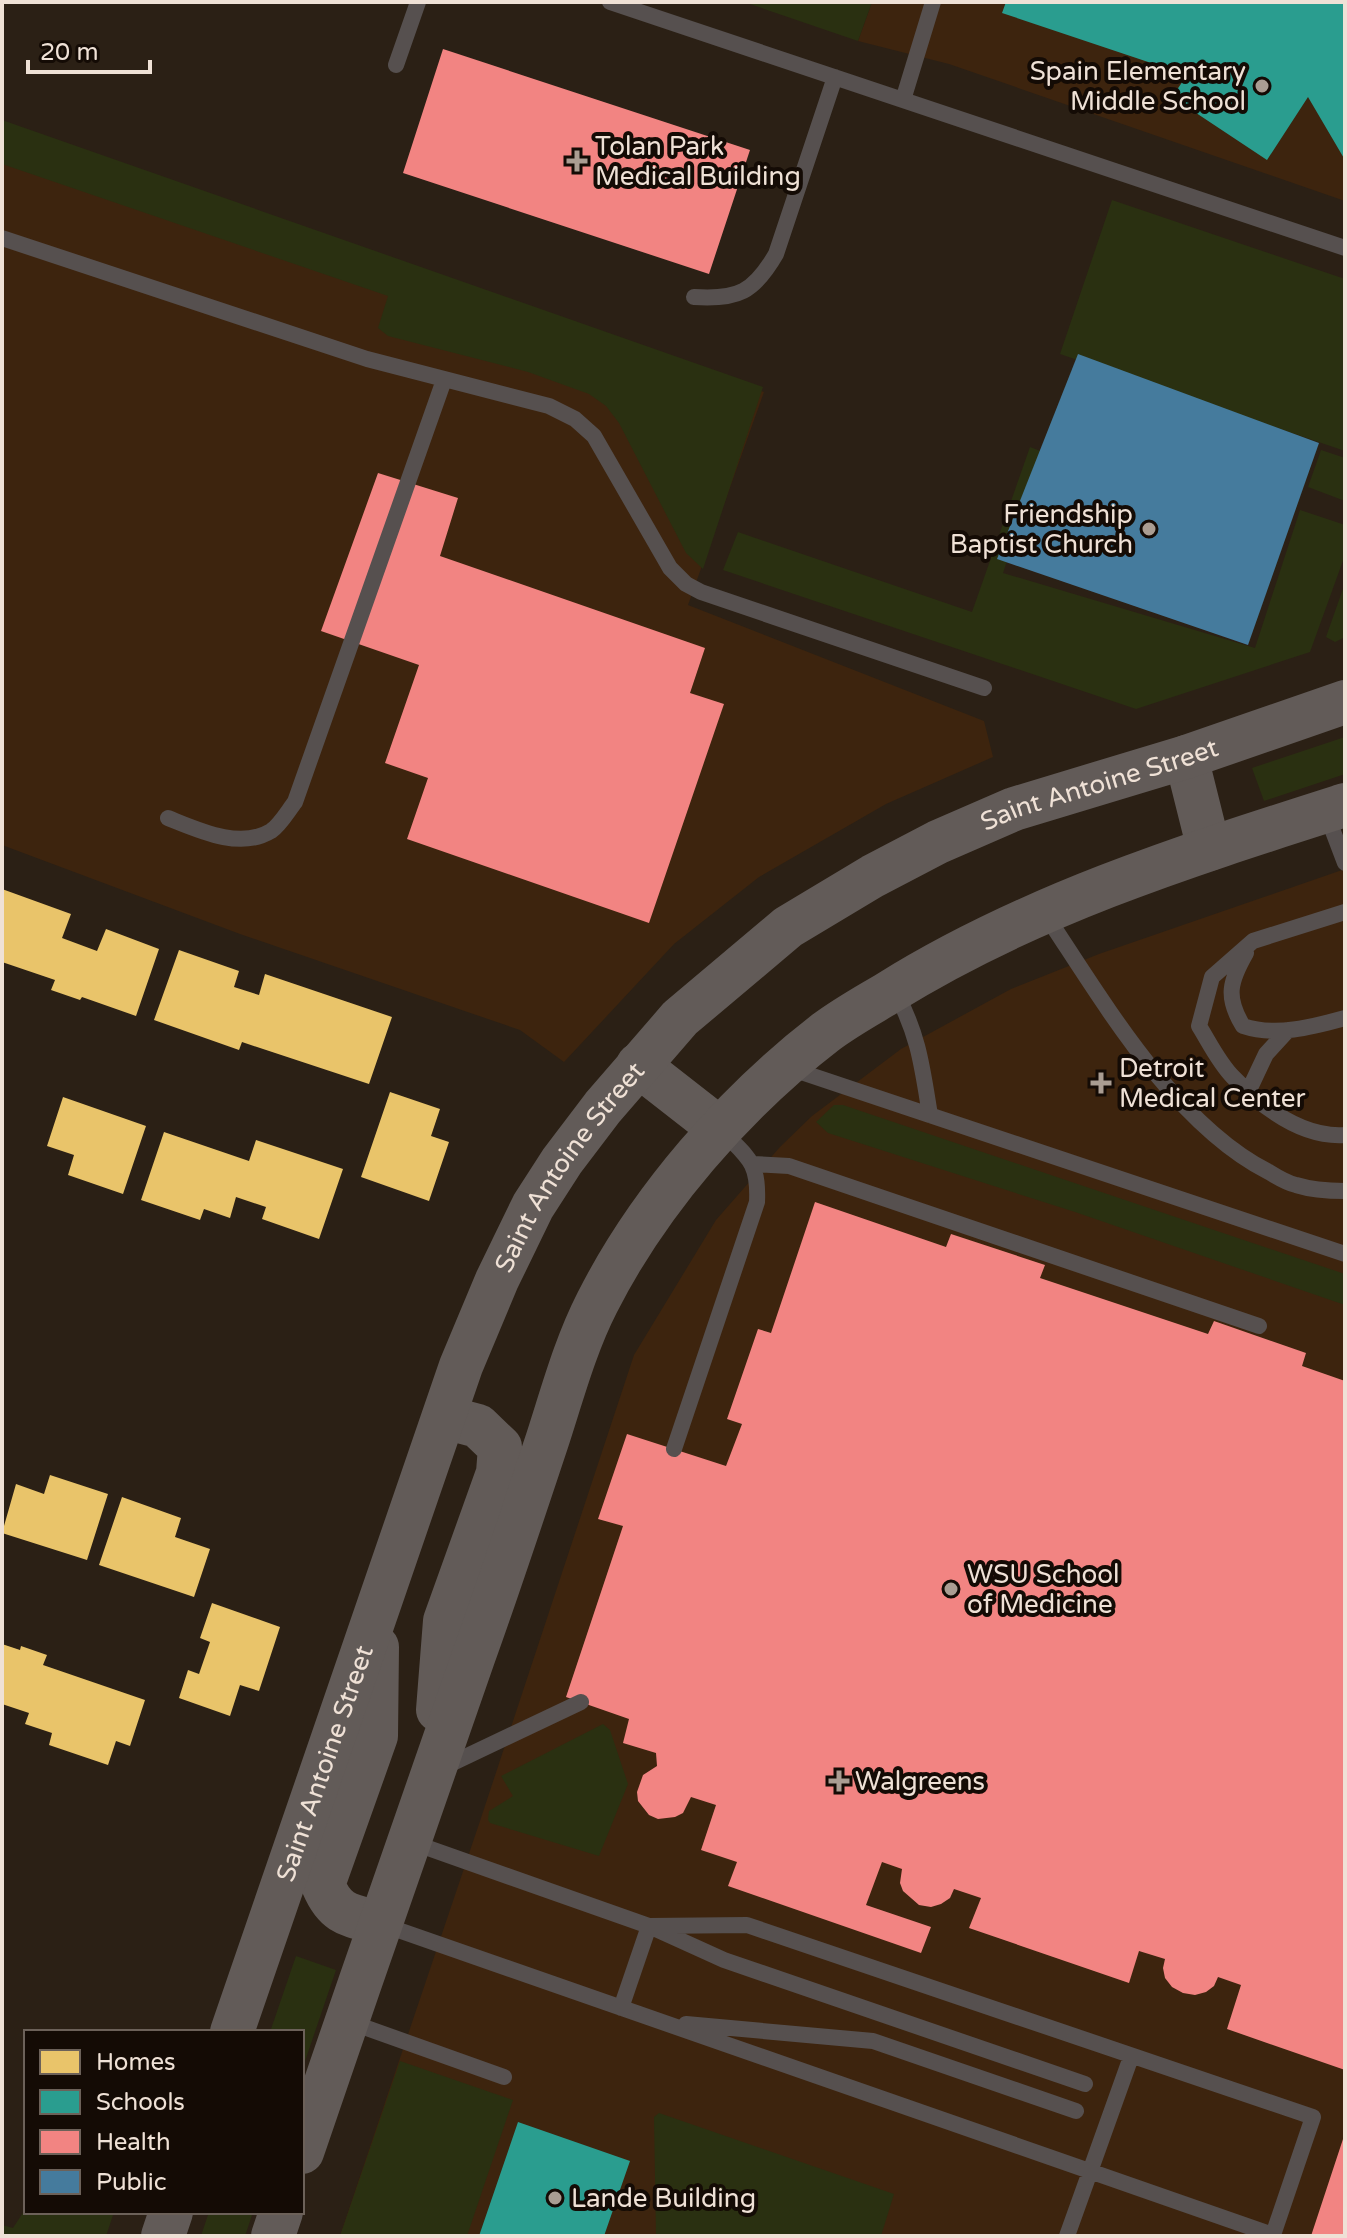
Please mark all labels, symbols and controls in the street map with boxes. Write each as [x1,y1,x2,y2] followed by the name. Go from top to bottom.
[28,24,150,74] scale bar
[40,38,98,67] text: 20 m
[1030,56,1246,117] place label: Spain Elementary Middle School
[1253,77,1271,95] marker: Spain Elementary Middle School
[595,131,801,192] place label: Tolan Park Medical Building
[566,150,588,172] marker: Tolan Park Medical Building
[950,499,1133,560] place label: Friendship Baptist Church
[1140,520,1158,538] marker: Friendship Baptist Church
[976,732,1222,838] street label: Saint Antoine Street
[1119,1053,1305,1114] place label: Detroit Medical Center
[488,1056,651,1278] street label: Saint Antoine Street
[1090,1072,1112,1094] marker: Detroit Medical Center
[967,1559,1120,1620] place label: WSU School of Medicine
[942,1580,960,1598] marker: WSU School of Medicine
[270,1641,380,1886] street label: Saint Antoine Street
[855,1766,985,1797] place label: Walgreens
[830,1772,848,1790] marker: Walgreens
[24,2030,304,2214] legend
[96,2048,176,2077] text: Homes
[96,2088,185,2117] text: Schools
[96,2128,171,2157] text: Health
[96,2168,166,2197] text: Public
[571,2183,756,2214] place label: Lande Building
[546,2189,564,2207] marker: Lande Building

